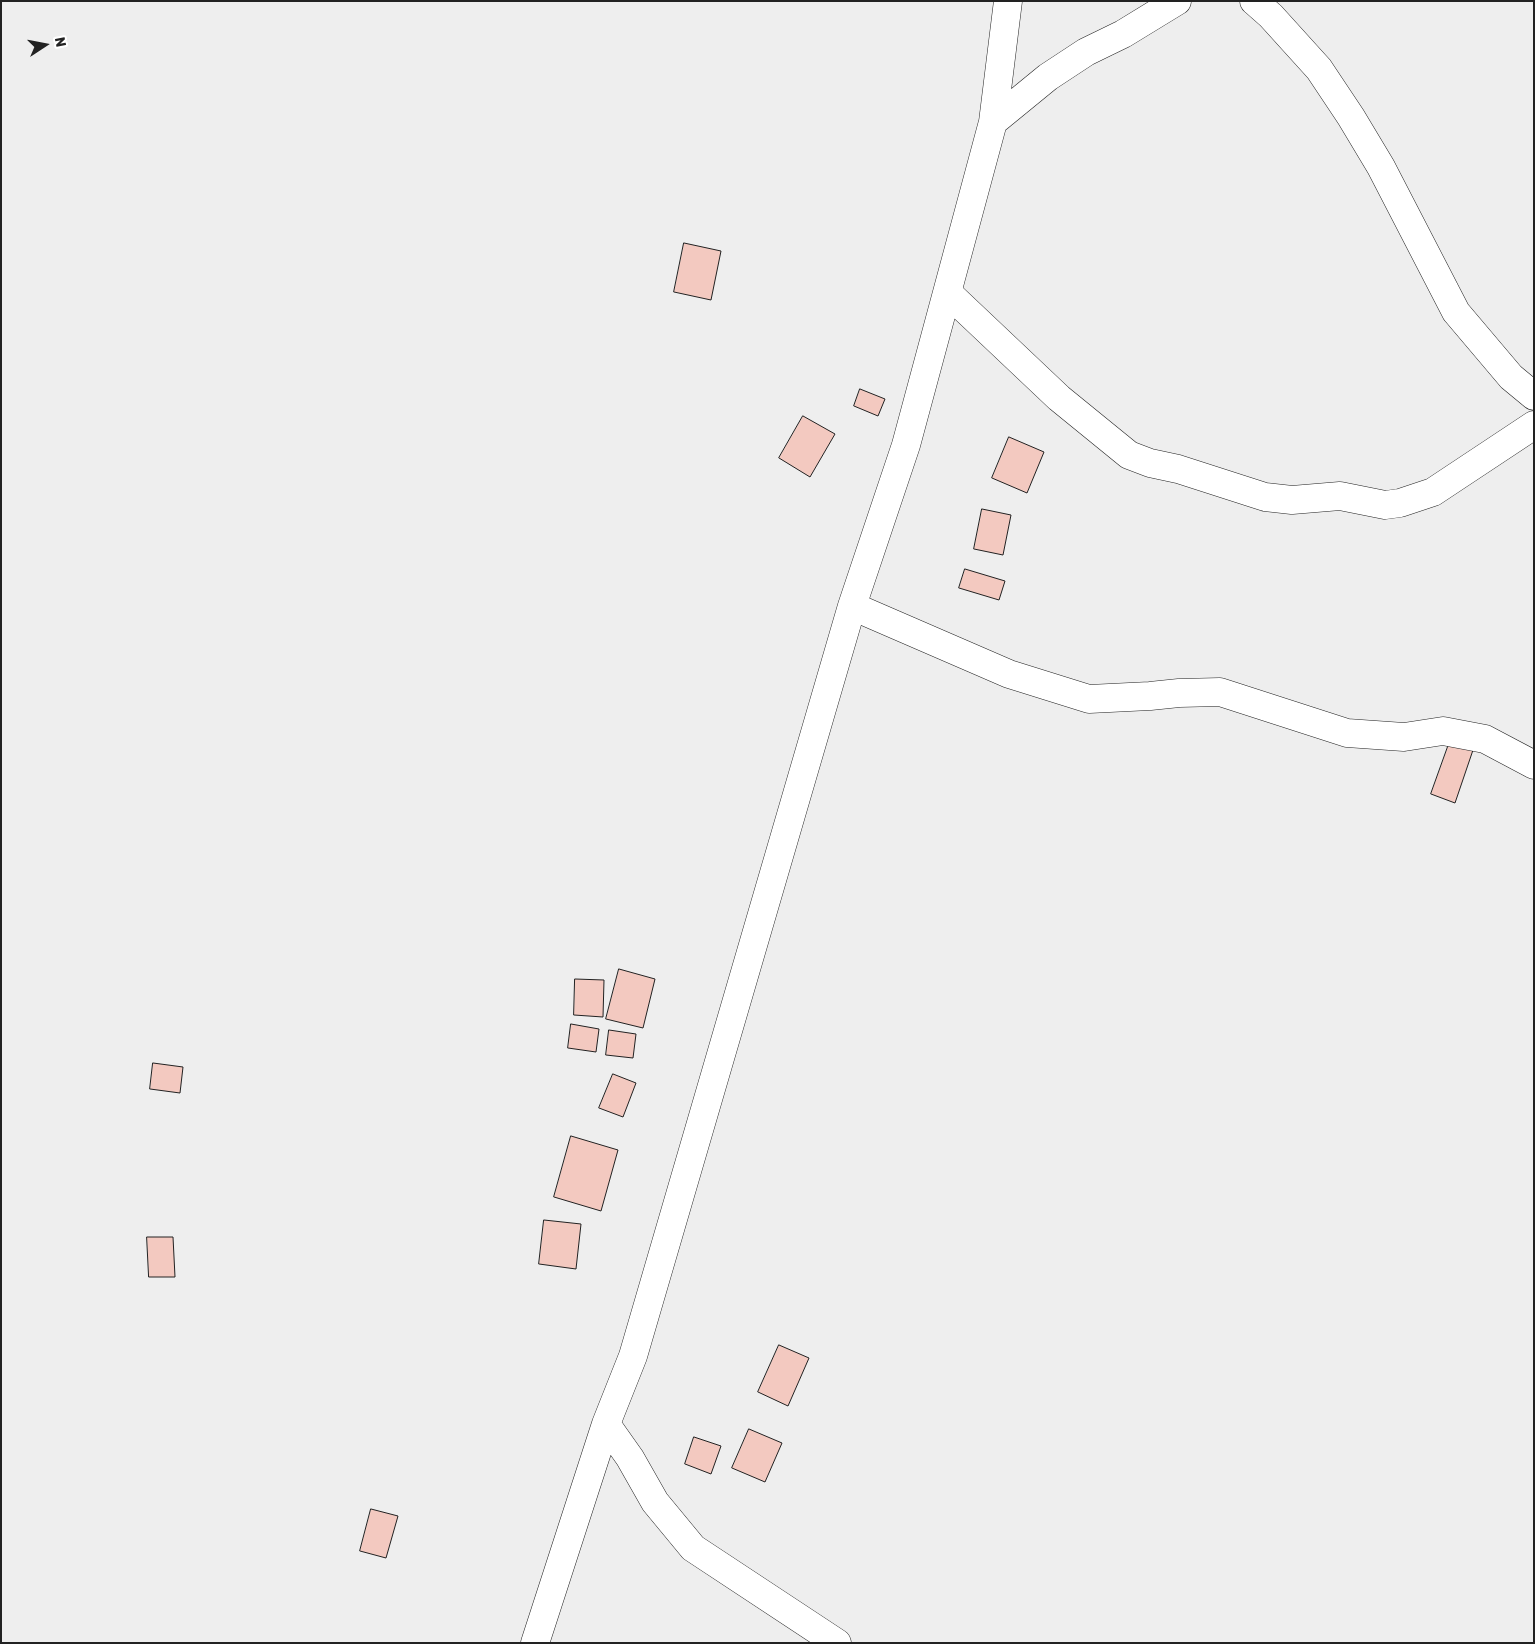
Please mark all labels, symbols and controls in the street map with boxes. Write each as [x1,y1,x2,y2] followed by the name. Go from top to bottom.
[20,20,70,70] north arrow
[51,35,70,49] text: N

